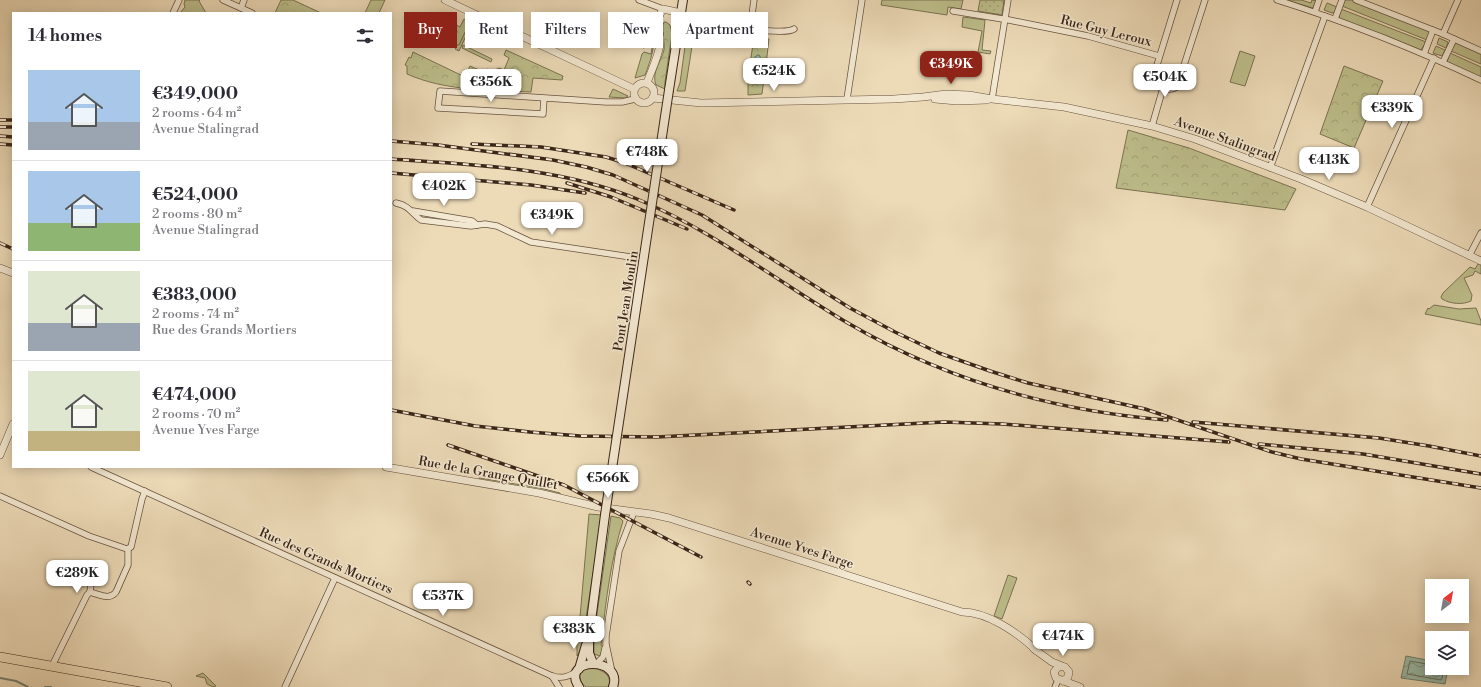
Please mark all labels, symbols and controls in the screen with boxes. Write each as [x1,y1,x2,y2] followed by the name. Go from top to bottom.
[404,12,457,48] chip: Buy
[465,12,523,48] chip: Rent
[531,12,600,48] chip: Filters
[608,12,663,48] chip: New
[671,12,768,48] chip: Apartment
[1059,12,1154,50] street label: Rue Guy Leroux
[28,25,102,47] text: 14 homes
[354,25,376,47] icon: filters
[923,51,979,85] pin: €349K
[929,56,973,72] text: €349K
[746,58,802,92] pin: €524K
[752,63,796,79] text: €524K
[1137,64,1193,98] pin: €504K
[463,69,519,103] pin: €356K
[1142,69,1188,85] text: €504K
[469,74,513,90] text: €356K
[152,83,238,105] text: €349,000
[60,86,108,134] icon: home
[1364,95,1420,129] pin: €339K
[1371,100,1413,116] text: €339K
[152,105,241,121] text: 2 rooms · 64 m²
[1171,113,1279,165] street label: Avenue Stalingrad
[152,121,259,137] text: Avenue Stalingrad
[619,139,675,173] pin: €748K
[626,144,668,160] text: €748K
[1301,147,1357,181] pin: €413K
[1308,152,1350,168] text: €413K
[416,173,472,207] pin: €402K
[421,178,467,194] text: €402K
[152,184,238,206] text: €524,000
[60,187,108,235] icon: home
[524,202,580,236] pin: €349K
[152,206,242,222] text: 2 rooms · 80 m²
[530,207,574,223] text: €349K
[152,222,259,238] text: Avenue Stalingrad
[610,249,642,352] street label: Pont Jean Moulin
[152,284,237,306] text: €383,000
[60,287,108,335] icon: home
[152,306,239,322] text: 2 rooms · 74 m²
[152,322,297,338] text: Rue des Grands Mortiers
[152,384,236,406] text: €474,000
[60,387,108,435] icon: home
[152,406,240,422] text: 2 rooms · 70 m²
[152,422,260,438] text: Avenue Yves Farge
[417,453,559,493] street label: Rue de la Grange Quillet
[580,465,636,499] pin: €566K
[586,470,630,486] text: €566K
[747,523,856,572] street label: Avenue Yves Farge
[257,524,396,598] street label: Rue des Grands Mortiers
[49,560,105,594] pin: €289K
[55,565,99,581] text: €289K
[1425,579,1469,623] north arrow
[1425,579,1469,675] map controls
[415,583,471,617] pin: €537K
[422,588,464,604] text: €537K
[546,616,602,650] pin: €383K
[553,621,595,637] text: €383K
[1035,623,1091,657] pin: €474K
[1042,628,1084,644] text: €474K
[1425,631,1469,675] button: layers

